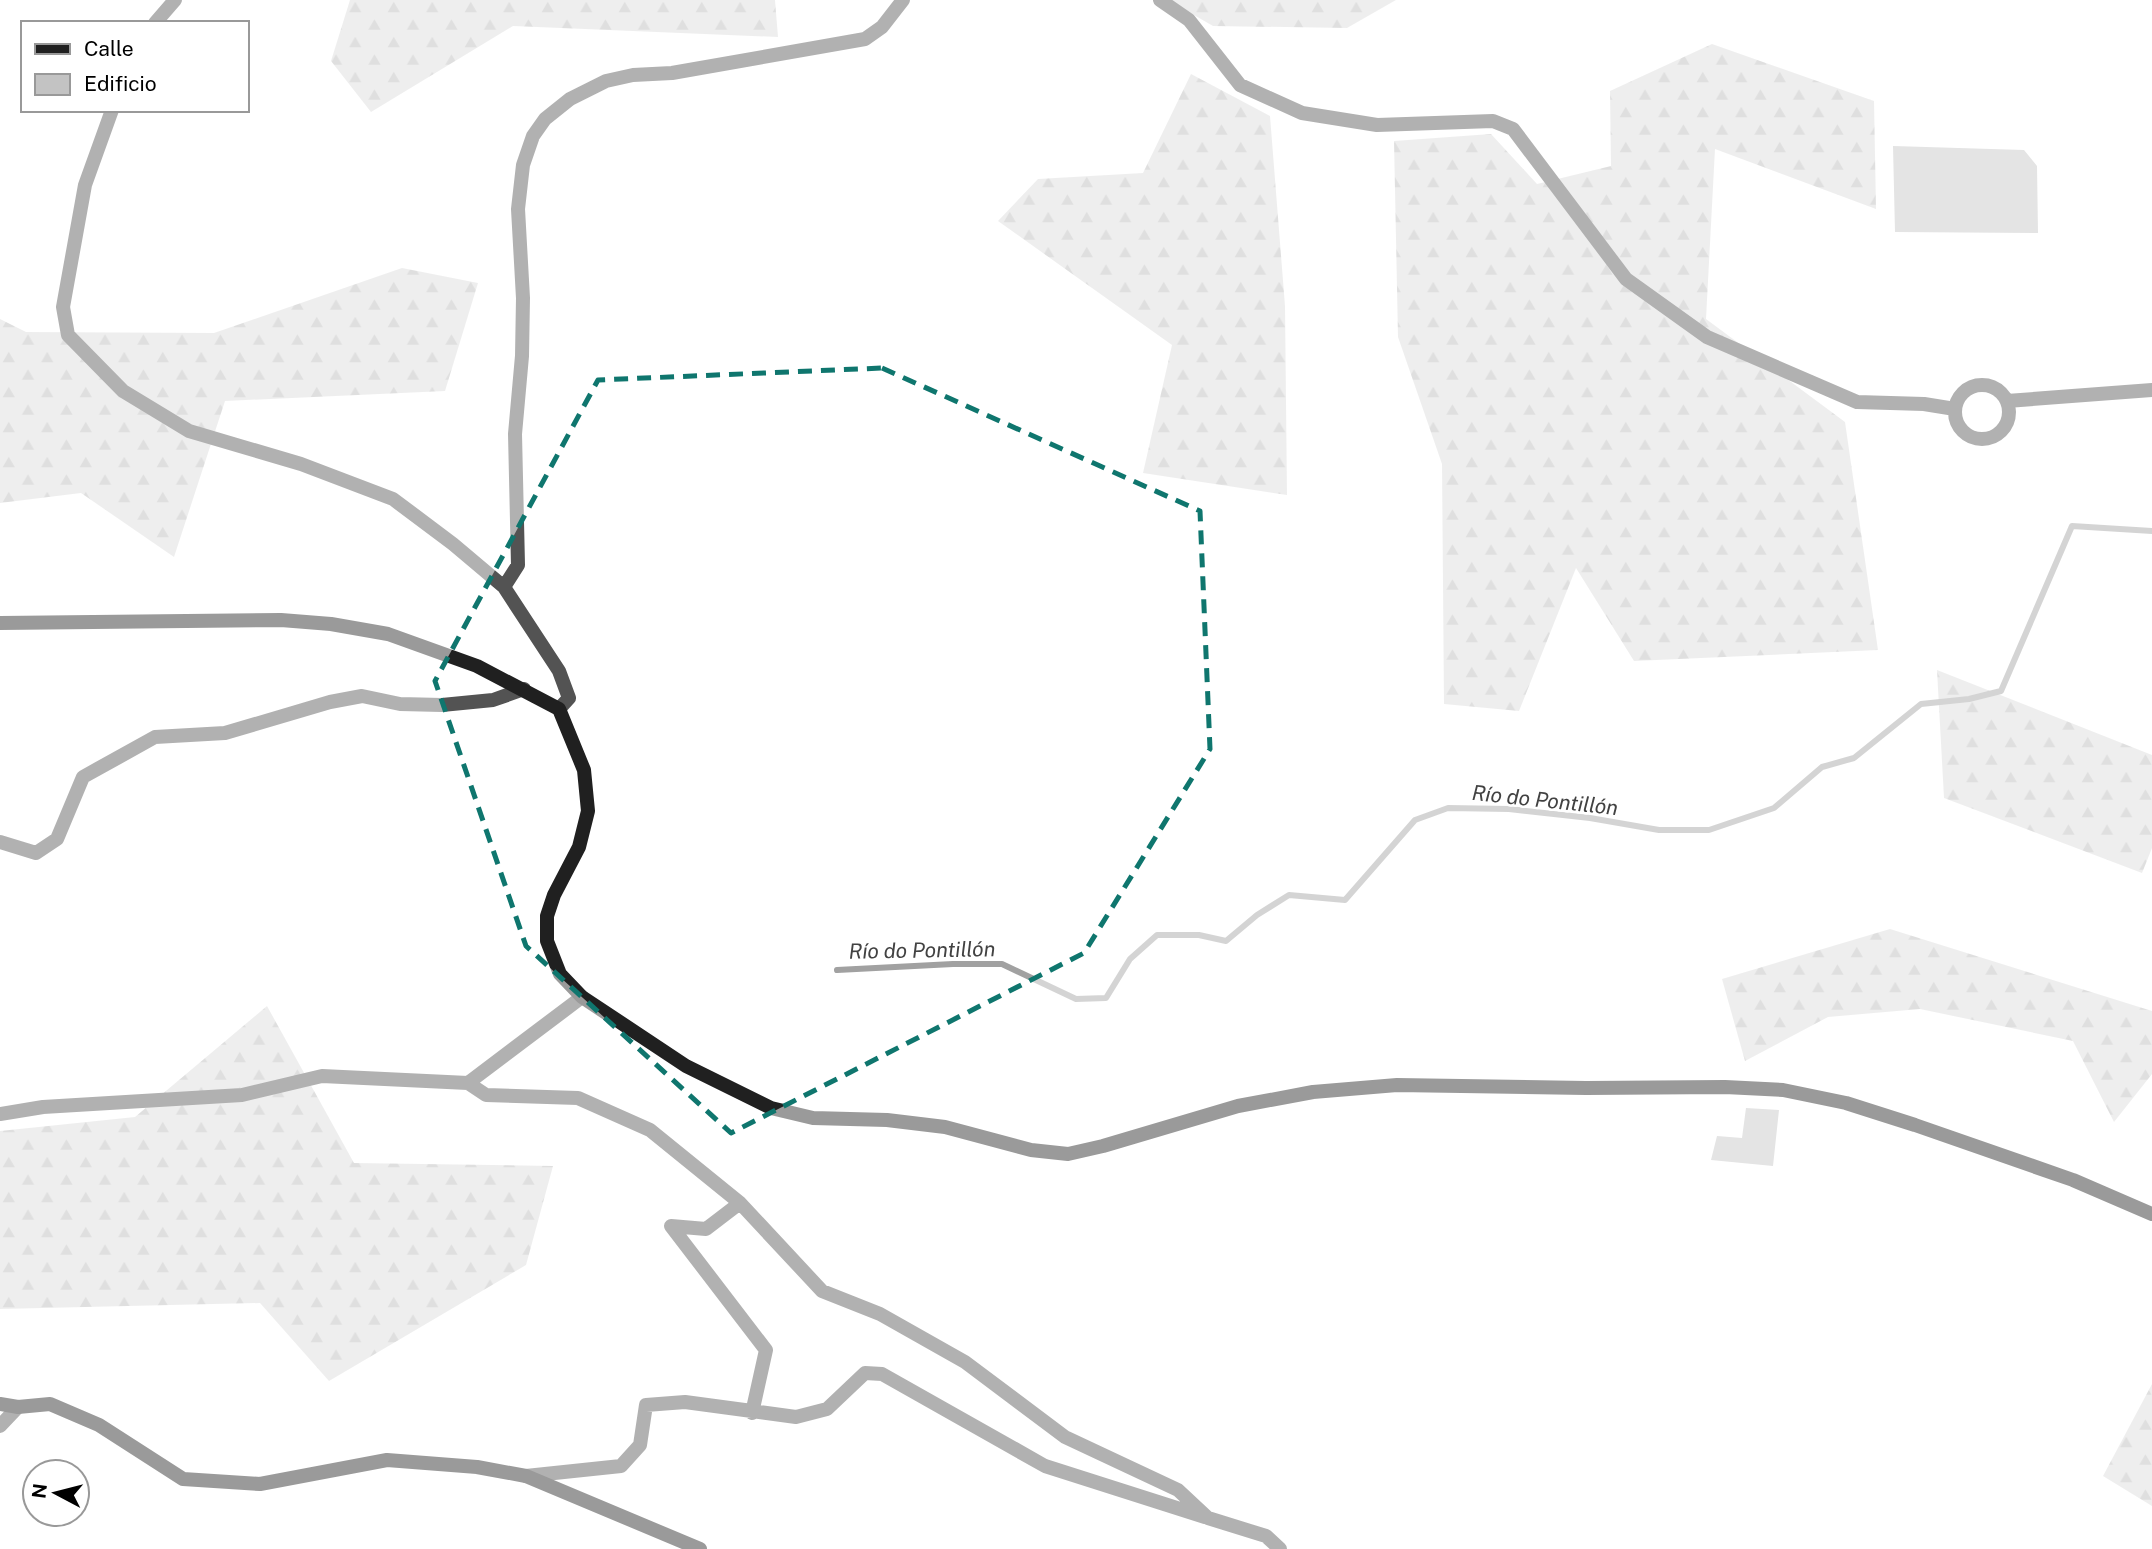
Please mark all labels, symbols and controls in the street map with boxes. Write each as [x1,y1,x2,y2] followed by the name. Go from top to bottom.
[21,21,248,112] legend
[84,36,134,61] text: Calle
[84,71,157,96] text: Edificio
[1471,780,1619,820] water label: Río do Pontillón
[848,936,996,964] water label: Río do Pontillón
[21,1458,91,1528] north arrow
[27,1482,51,1500] text: N

